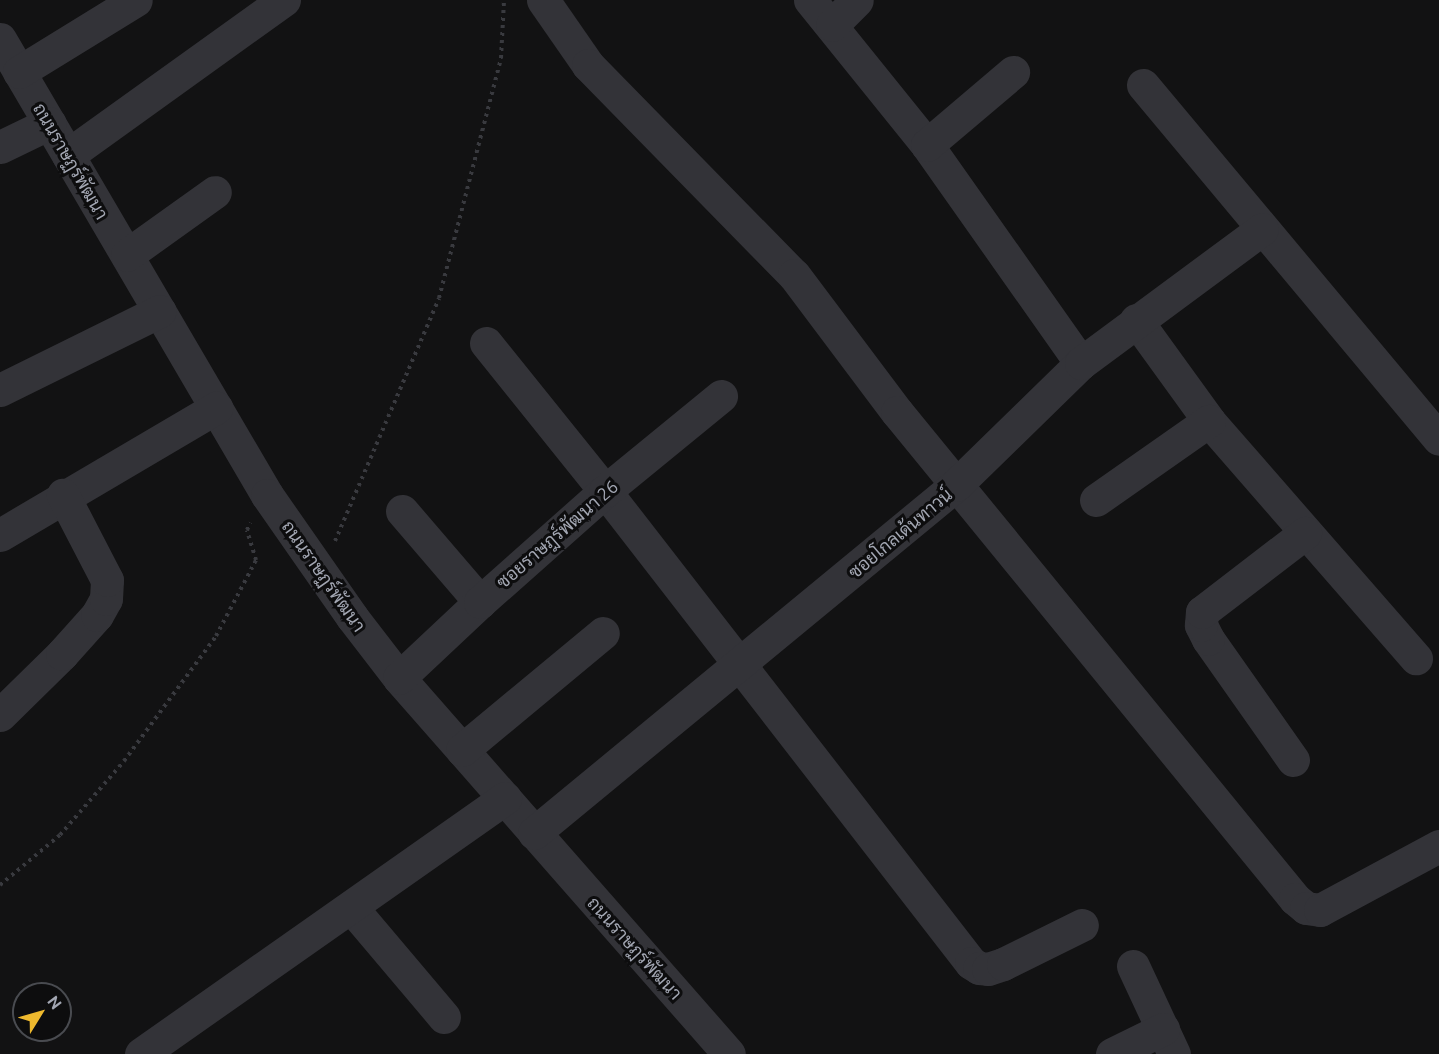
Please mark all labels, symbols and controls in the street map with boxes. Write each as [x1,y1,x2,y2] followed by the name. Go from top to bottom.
[29,99,113,223] street label: ถนนราษฏร์พัฒนา
[492,475,622,593] street label: ซอยราษฎร์พัฒนา 26
[844,483,956,583] street label: ซอยโกลเด้นทาวน์
[278,516,370,636] street label: ถนนราษฏร์พัฒนา
[583,892,687,1004] street label: ถนนราษฏร์พัฒนา
[12,982,72,1042] north arrow
[44,992,66,1013] text: N

